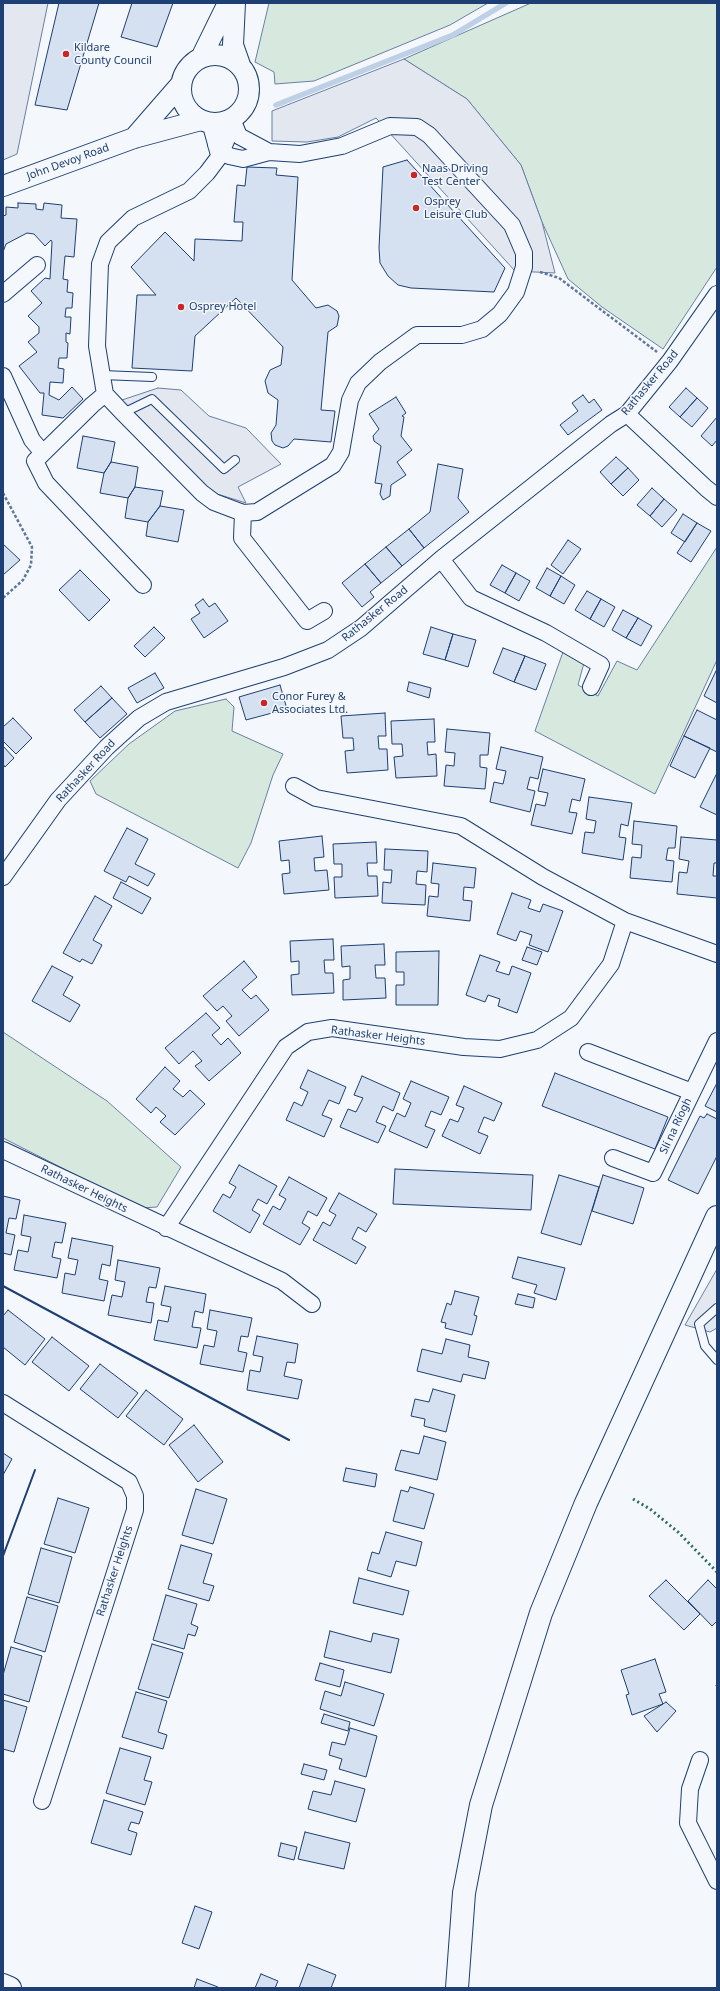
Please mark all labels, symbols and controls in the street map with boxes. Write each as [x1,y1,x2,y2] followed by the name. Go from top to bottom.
[74,41,152,67] place label: Kildare County Council
[61,49,71,59] marker: Kildare County Council
[25,141,111,183] street label: John Devoy Road
[422,162,488,188] place label: Naas Driving Test Center
[409,170,419,180] marker: Naas Driving Test Center
[424,195,488,221] place label: Osprey Leisure Club
[411,203,421,213] marker: Osprey Leisure Club
[189,300,256,314] place label: Osprey Hotel
[176,302,186,312] marker: Osprey Hotel
[619,348,681,418] street label: Rathasker Road
[339,583,411,645] street label: Rathasker Road
[272,690,348,716] place label: Conor Furey & Associates Ltd.
[259,698,269,708] marker: Conor Furey & Associates Ltd.
[54,737,118,805] street label: Rathasker Road
[330,1024,426,1048] street label: Rathasker Heights
[657,1096,695,1156] street label: Slí na Ríogh
[39,1162,129,1216] street label: Rathasker Heights
[94,1524,136,1618] street label: Rathasker Heights

